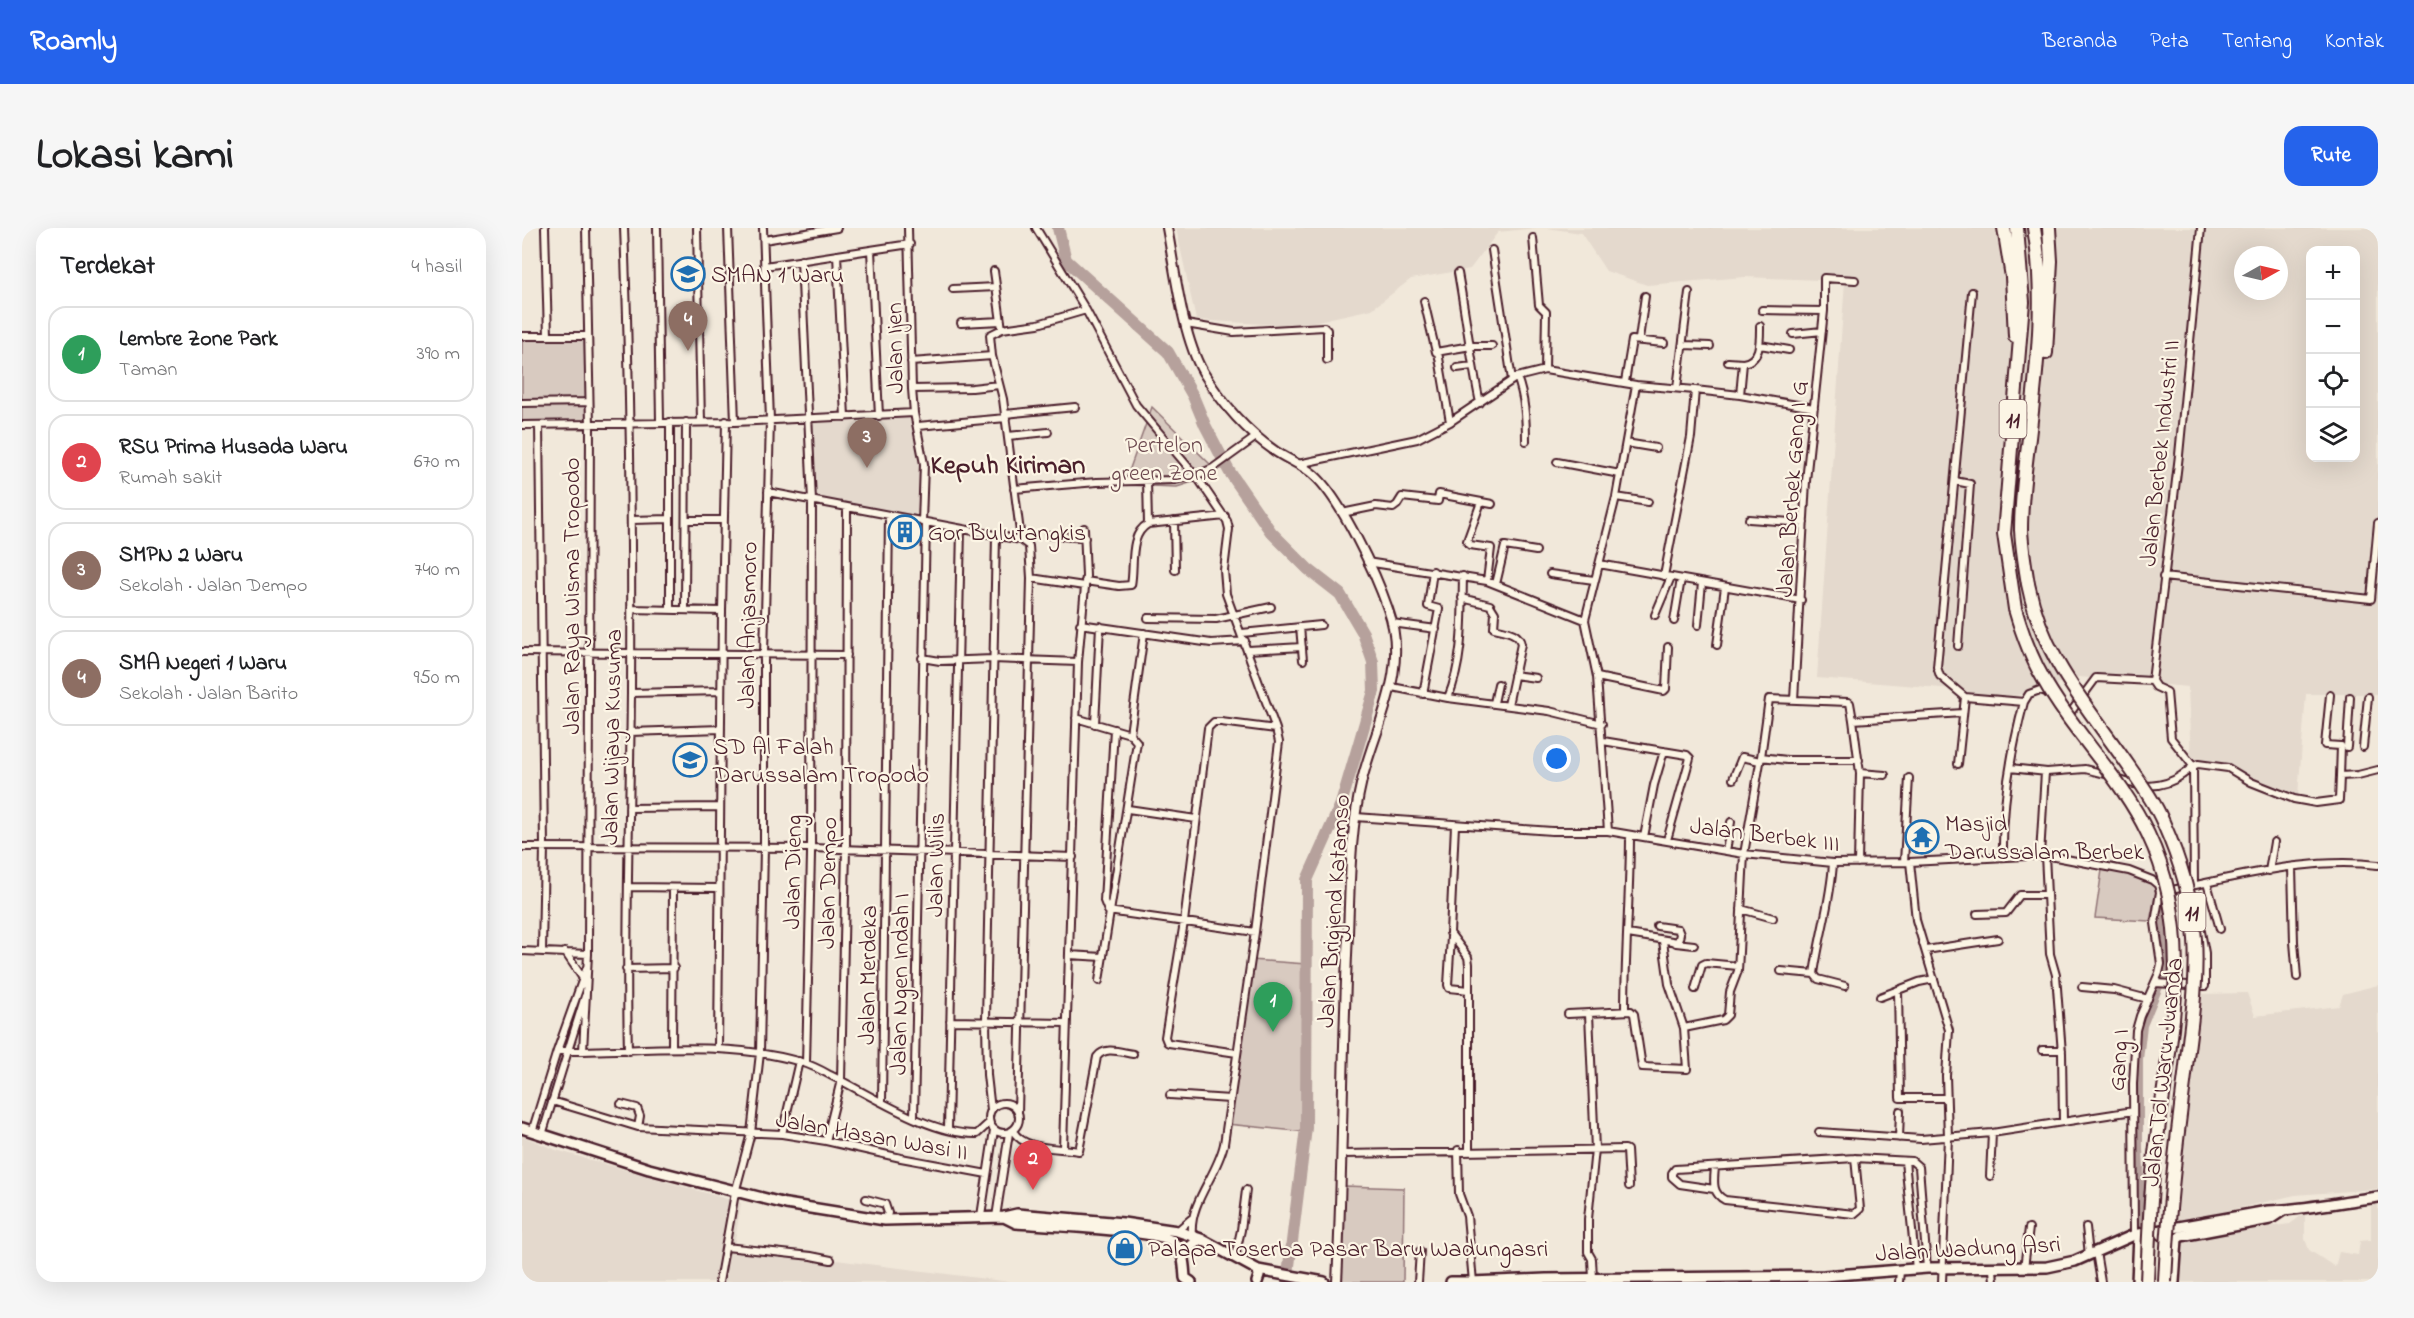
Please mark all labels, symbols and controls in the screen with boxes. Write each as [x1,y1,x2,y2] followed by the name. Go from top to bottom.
[30,22,117,63] text: Roamly
[2042,27,2117,57] text: Beranda
[2150,27,2189,57] text: Peta
[2222,27,2292,57] text: Tentang
[2325,27,2384,57] text: Kontak
[36,126,234,187] text: Lokasi kami
[2284,126,2378,186] button: Rute
[2234,246,2288,300] north arrow
[2306,246,2360,462] map controls
[2306,246,2360,300] button: +
[60,248,155,286] text: Terdekat
[411,253,462,282] text: 4 hasil
[670,256,706,292] school or university icon: SMAN 1 Waru
[711,259,844,294] place label: SMAN 1 Waru
[2306,300,2360,354] button: −
[668,302,708,351] pin: 4
[878,302,915,394] street label: Jalan Ijen
[119,324,278,356] text: Lembre Zone Park
[2132,338,2191,568] street label: Jalan Berbek Industri II
[78,340,85,369] text: 1
[417,340,460,369] text: 390 m
[2306,354,2360,408] button: locate
[119,356,177,385] text: Taman
[1768,380,1819,599] street label: Jalan Berbek Gang I G
[2000,400,2026,438] road number: 11
[2306,408,2360,462] button: layers
[848,418,886,468] pin: 3
[1110,429,1217,492] park label: Pertelon green Zone
[119,432,348,464] text: RSU Prima Husada Waru
[931,447,1085,486] district label: Kepuh Kiriman
[77,448,86,477] text: 2
[414,448,460,477] text: 670 m
[556,457,592,735] street label: Jalan Raya Wisma Tropodo
[119,464,222,493] text: Rumah sakit
[887,514,923,550] building icon: Gor Bulutangkis
[928,517,1086,552] place label: Gor Bulutangkis
[119,540,243,572] text: SMPN 2 Waru
[731,541,768,709] street label: Jalan Anjasmoro
[77,556,86,585] text: 3
[414,556,460,585] text: 740 m
[119,572,307,601] text: Sekolah · Jalan Dempo
[594,629,634,846] street label: Jalan Wijaya Kusuma
[119,648,287,680] text: SMA Negeri 1 Waru
[77,664,86,693] text: 4
[413,664,460,693] text: 950 m
[119,680,298,709] text: Sekolah · Jalan Barito
[712,731,929,794] place label: SD Al Falah Darussalam Tropodo
[672,742,708,778] school or university icon: SD Al Falah Darussalam Tropodo
[1542,744,1571,773] your location
[1310,793,1361,1029] street label: Jalan Brigjend Katamso
[1944,808,2144,871] place label: Masjid Darussalam Berbek
[1688,810,1842,863] street label: Jalan Berbek III
[919,813,956,917] street label: Jalan Wilis
[776,814,813,930] street label: Jalan Dieng
[811,817,848,949] street label: Jalan Dempo
[1904,819,1940,855] temple icon: Masjid Darussalam Berbek
[882,893,921,1075] street label: Jalan Ngen Indah I
[2178,893,2206,931] road number: 11
[851,905,888,1045] street label: Jalan Merdeka
[2135,956,2194,1189] street label: Jalan Tol Waru–Juanda
[1254,982,1293,1032] pin: 1
[2101,1028,2140,1092] street label: Gang I
[773,1103,971,1172] street label: Jalan Hasan Wasi II
[1014,1140,1052,1190] pin: 2
[1875,1228,2062,1273] street label: Jalan Wadung Asri
[1107,1230,1143,1266] shop icon: Palapa Toserba Pasar Baru Wadungasri
[1148,1233,1548,1268] place label: Palapa Toserba Pasar Baru Wadungasri

